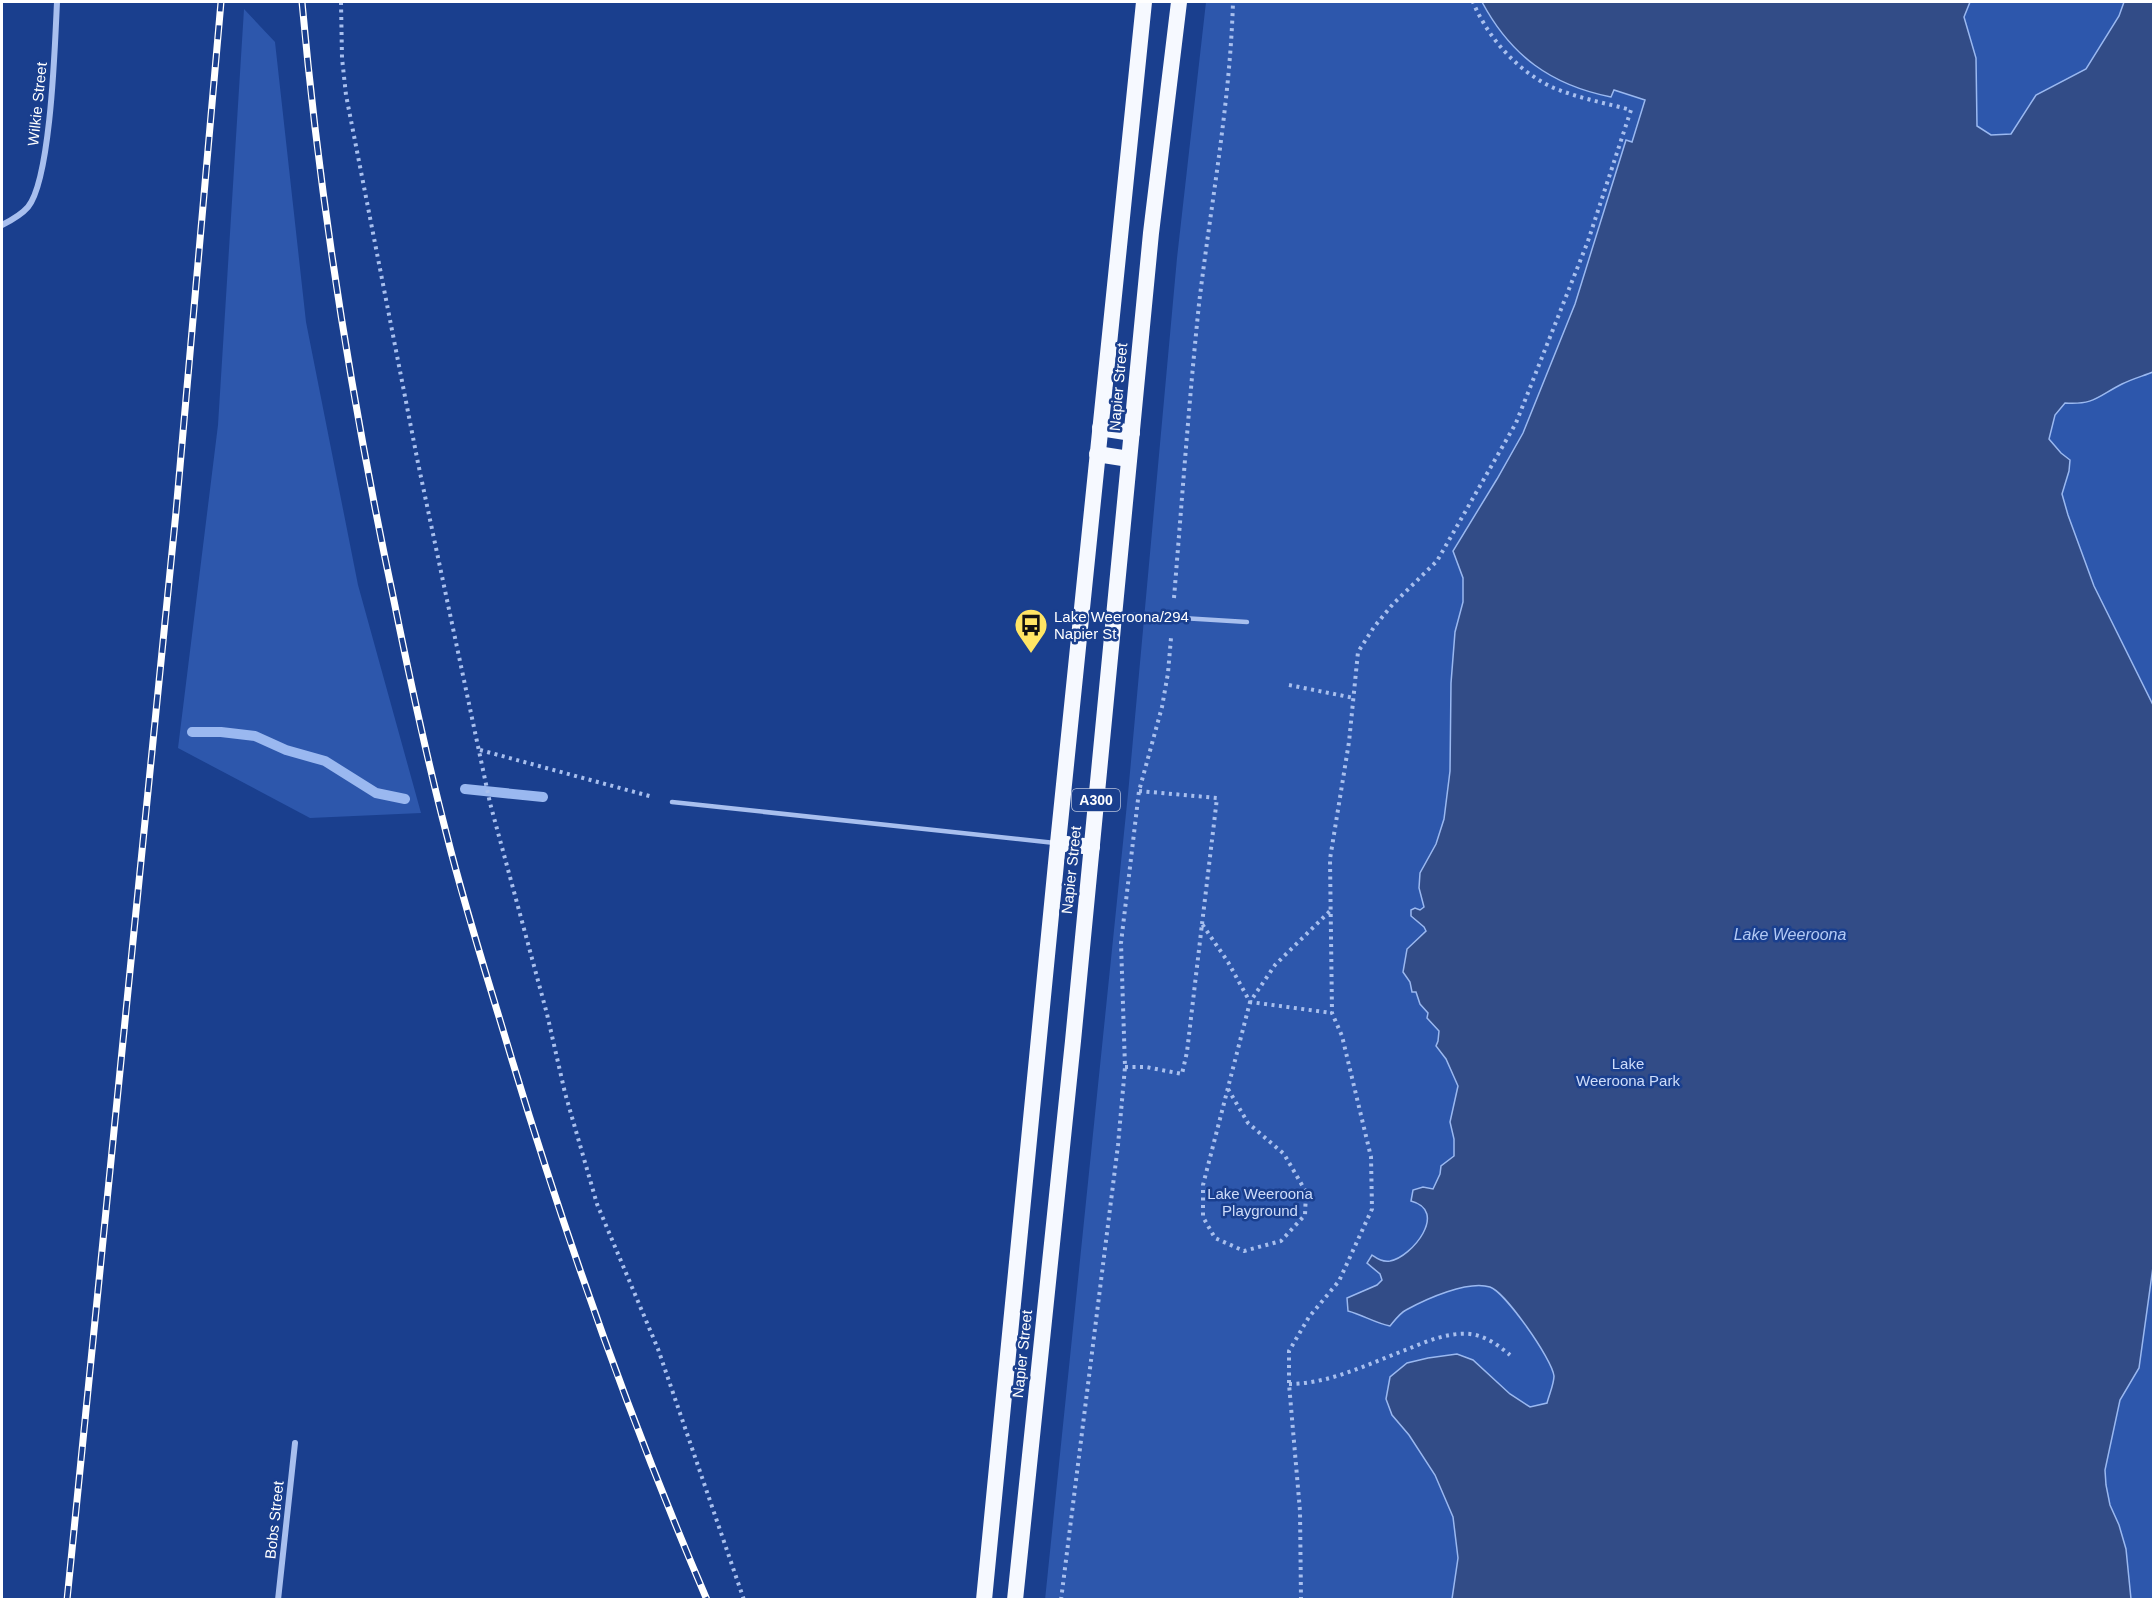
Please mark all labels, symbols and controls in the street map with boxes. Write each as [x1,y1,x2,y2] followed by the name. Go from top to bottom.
[24,60,50,147] street label: Wilkie Street
[1106,341,1130,432] street label: Napier Street
[1013,607,1049,654] bus stop icon: Lake Weeroona/294 Napier St
[1054,608,1189,642] place label: Lake Weeroona/294 Napier St
[1072,789,1120,811] road number: A300
[1058,824,1084,915] street label: Napier Street
[1734,926,1846,943] water label: Lake Weeroona
[1576,1055,1680,1089] park label: Lake Weeroona Park
[1207,1185,1313,1219] park label: Lake Weeroona Playground
[1009,1308,1035,1399] street label: Napier Street
[261,1479,287,1560] street label: Bobs Street

